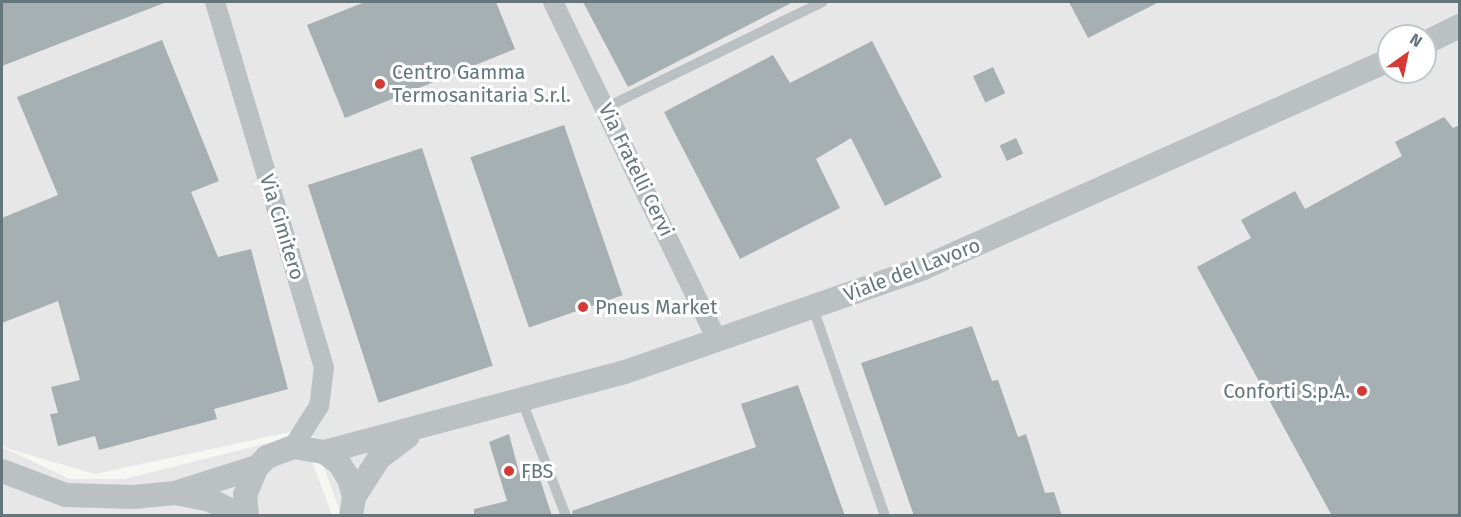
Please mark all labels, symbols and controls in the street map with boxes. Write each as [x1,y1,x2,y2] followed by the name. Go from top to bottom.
[1377,24,1437,84] north arrow
[1406,29,1426,51] text: N
[392,60,571,107] place label: Centro Gamma Termosanitaria S.r.l.
[373,77,387,91] marker: Centro Gamma Termosanitaria S.r.l.
[593,99,679,241] street label: Via Fratelli Cervi
[255,171,309,283] street label: Via Cimitero
[840,233,984,307] street label: Viale del Lavoro
[595,295,717,319] place label: Pneus Market
[576,300,590,314] marker: Pneus Market
[1223,379,1350,403] place label: Conforti S.p.A.
[1355,384,1369,398] marker: Conforti S.p.A.
[521,459,553,483] place label: FBS
[502,464,516,478] marker: FBS

